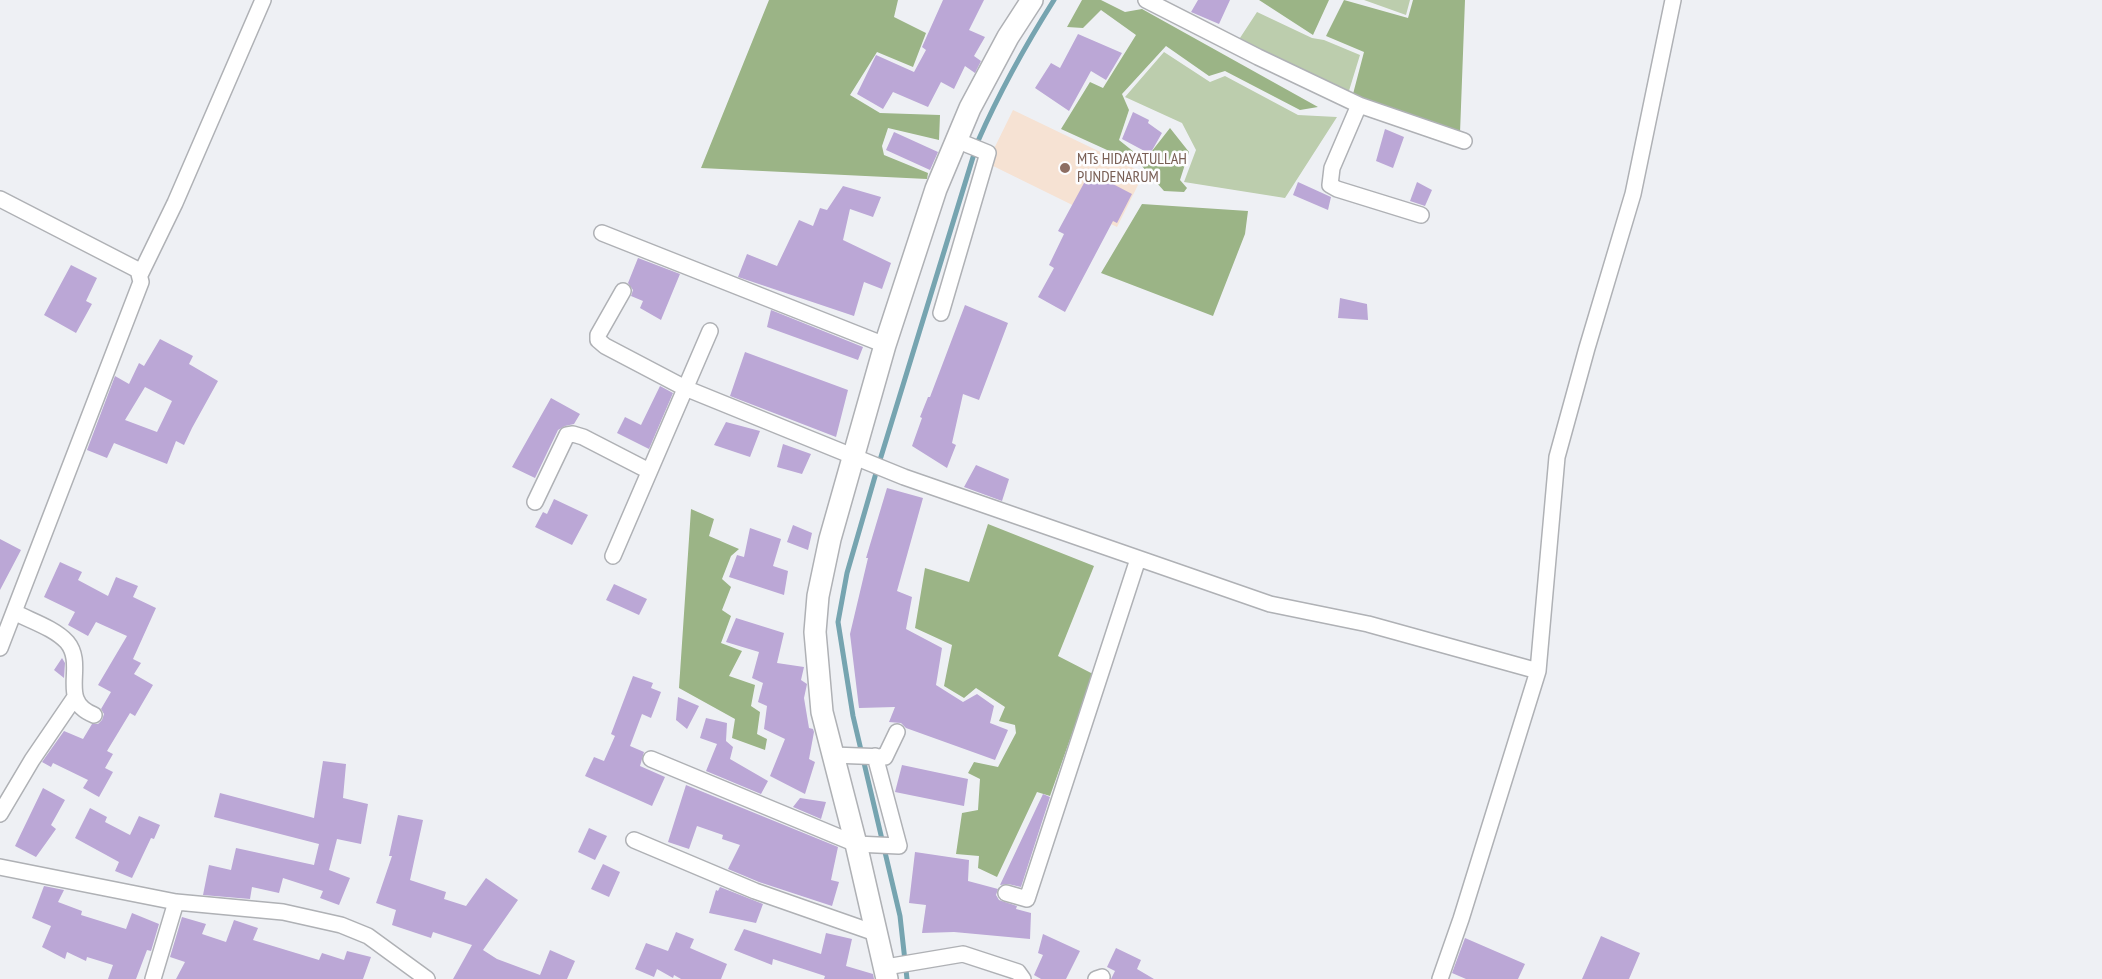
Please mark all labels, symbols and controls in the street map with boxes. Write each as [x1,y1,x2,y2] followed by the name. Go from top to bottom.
[1077,149,1187,187] place label: MTs HIDAYATULLAH PUNDENARUM
[1058,161,1072,175] marker: MTs HIDAYATULLAH PUNDENARUM

